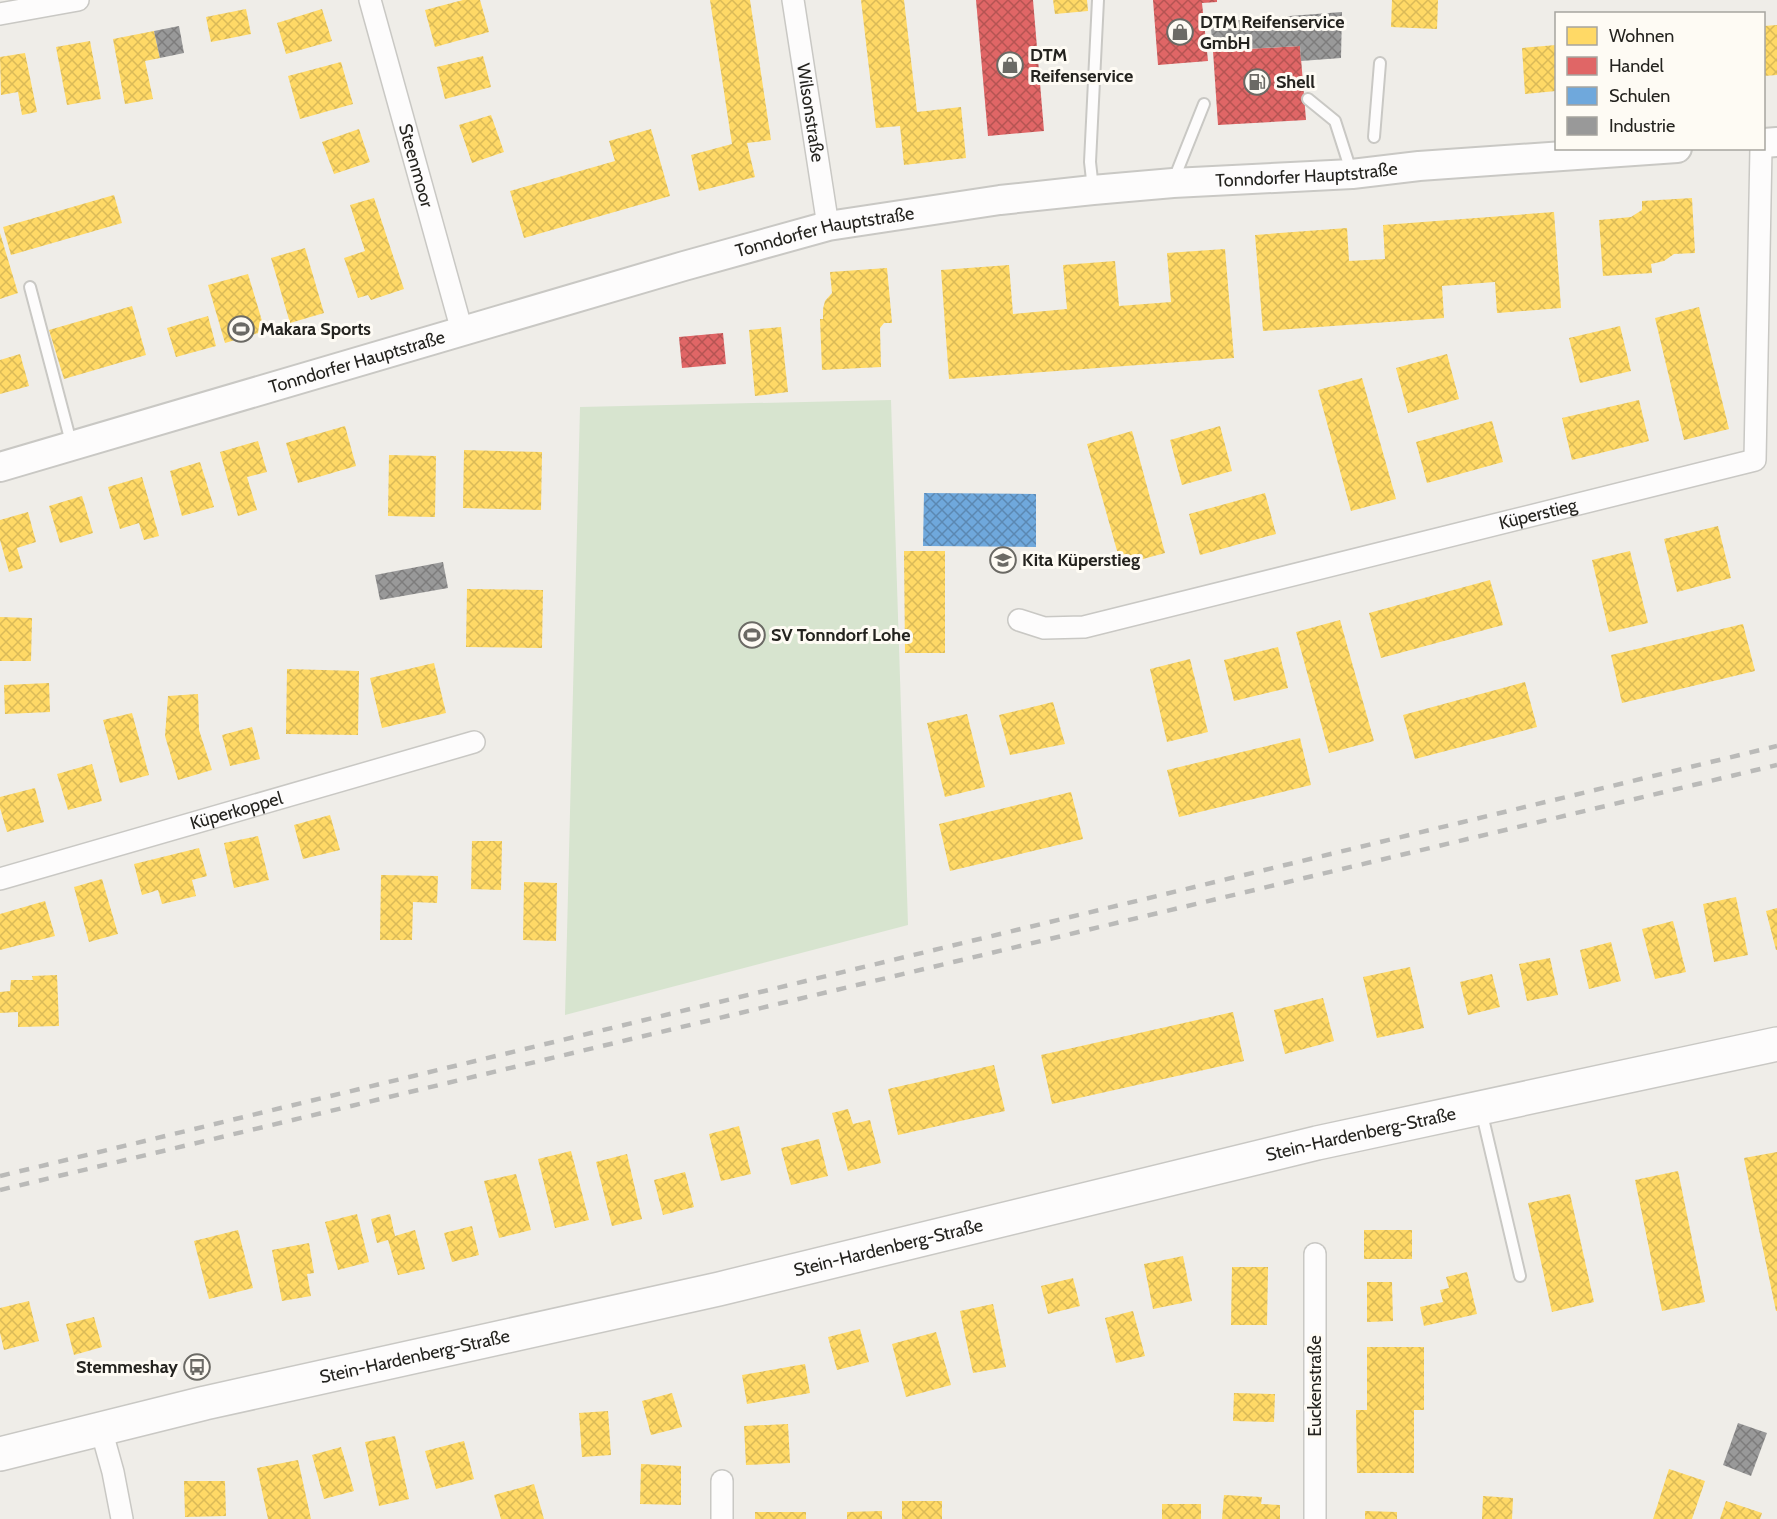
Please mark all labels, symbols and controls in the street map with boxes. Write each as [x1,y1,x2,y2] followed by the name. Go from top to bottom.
[1200,11,1345,54] place label: DTM Reifenservice GmbH
[1555,12,1765,150] legend
[1165,17,1195,47] shop icon: DTM Reifenservice GmbH
[1609,25,1674,47] text: Wohnen
[1030,44,1133,87] place label: DTM Reifenservice
[995,50,1025,80] shop icon: DTM Reifenservice
[1609,55,1664,77] text: Handel
[792,62,829,164] street label: Wilsonstraße
[1242,67,1272,97] fuel station icon: Shell
[1276,71,1315,93] place label: Shell
[1609,85,1670,107] text: Schulen
[1609,115,1675,137] text: Industrie
[394,121,438,210] street label: Steenmoor
[1215,158,1399,192] street label: Tonndorfer Hauptstraße
[733,202,916,262] street label: Tonndorfer Hauptstraße
[226,314,256,344] sports icon: Makara Sports
[260,318,371,340] place label: Makara Sports
[266,326,448,398] street label: Tonndorfer Hauptstraße
[1497,493,1580,534] street label: Küperstieg
[988,545,1018,575] school or university icon: Kita Küperstieg
[1022,549,1140,571] place label: Kita Küperstieg
[737,620,767,650] sports icon: SV Tonndorf Lohe
[771,624,910,646] place label: SV Tonndorf Lohe
[188,787,286,834] street label: Küperkoppel
[1263,1102,1458,1166] street label: Stein-Hardenberg-Straße
[791,1214,985,1281] street label: Stein-Hardenberg-Straße
[317,1325,512,1388] street label: Stein-Hardenberg-Straße
[1304,1335,1326,1437] street label: Euckenstraße
[182,1352,212,1382] bus stop icon: Stemmeshay
[76,1356,178,1378] place label: Stemmeshay

